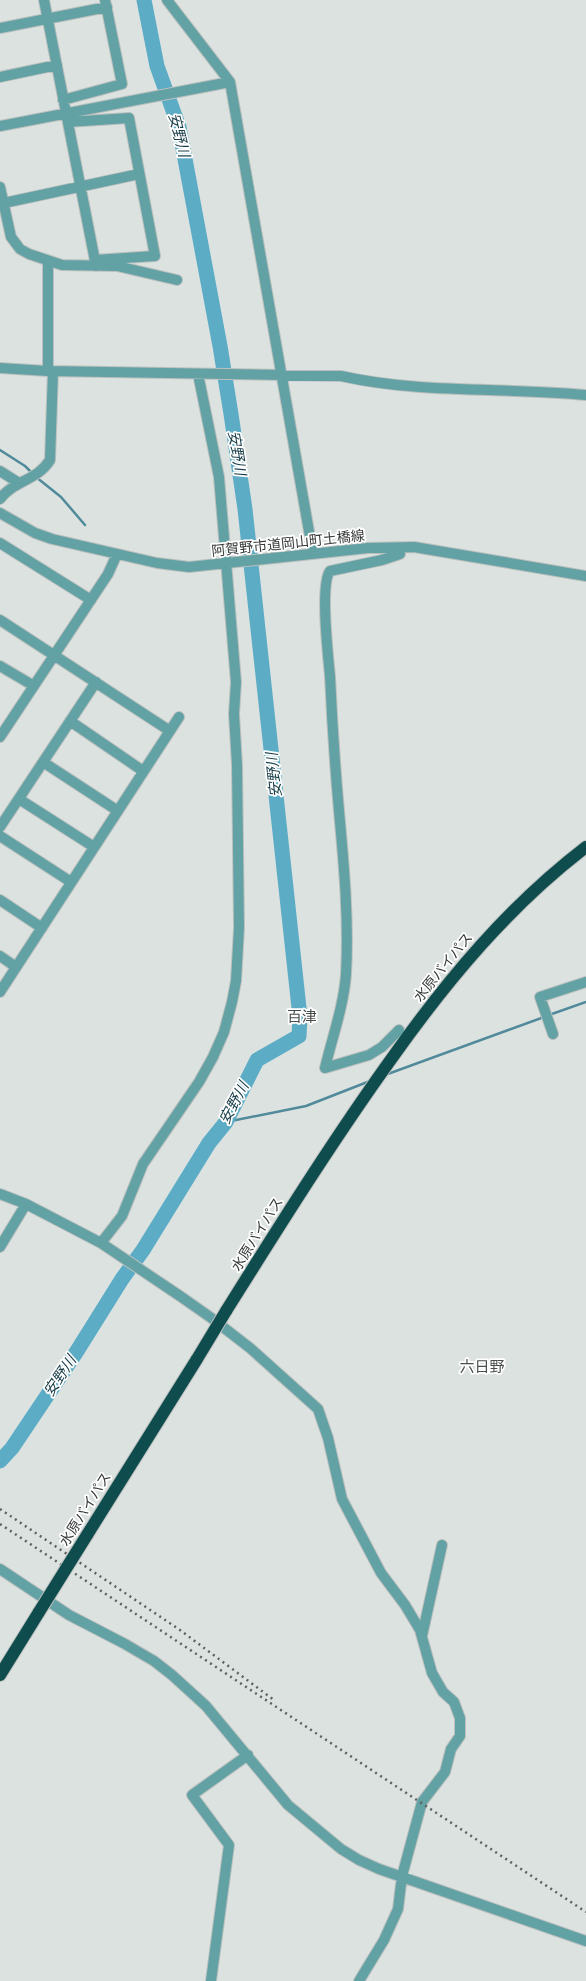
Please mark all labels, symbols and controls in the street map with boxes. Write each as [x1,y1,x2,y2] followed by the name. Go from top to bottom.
[165,111,194,161] water label: 安野川
[225,429,250,479] water label: 安野川
[211,527,365,559] street label: 阿賀野市道岡山町土橋線
[262,750,285,798] water label: 安野川
[410,929,476,1005] street label: 水原バイパス
[287,1008,317,1026] district label: 百津
[215,1077,253,1127] water label: 安野川
[228,1194,286,1274] street label: 水原バイパス
[40,1351,81,1400] water label: 安野川
[459,1358,505,1376] district label: 六日野
[56,1469,114,1549] street label: 水原バイパス

